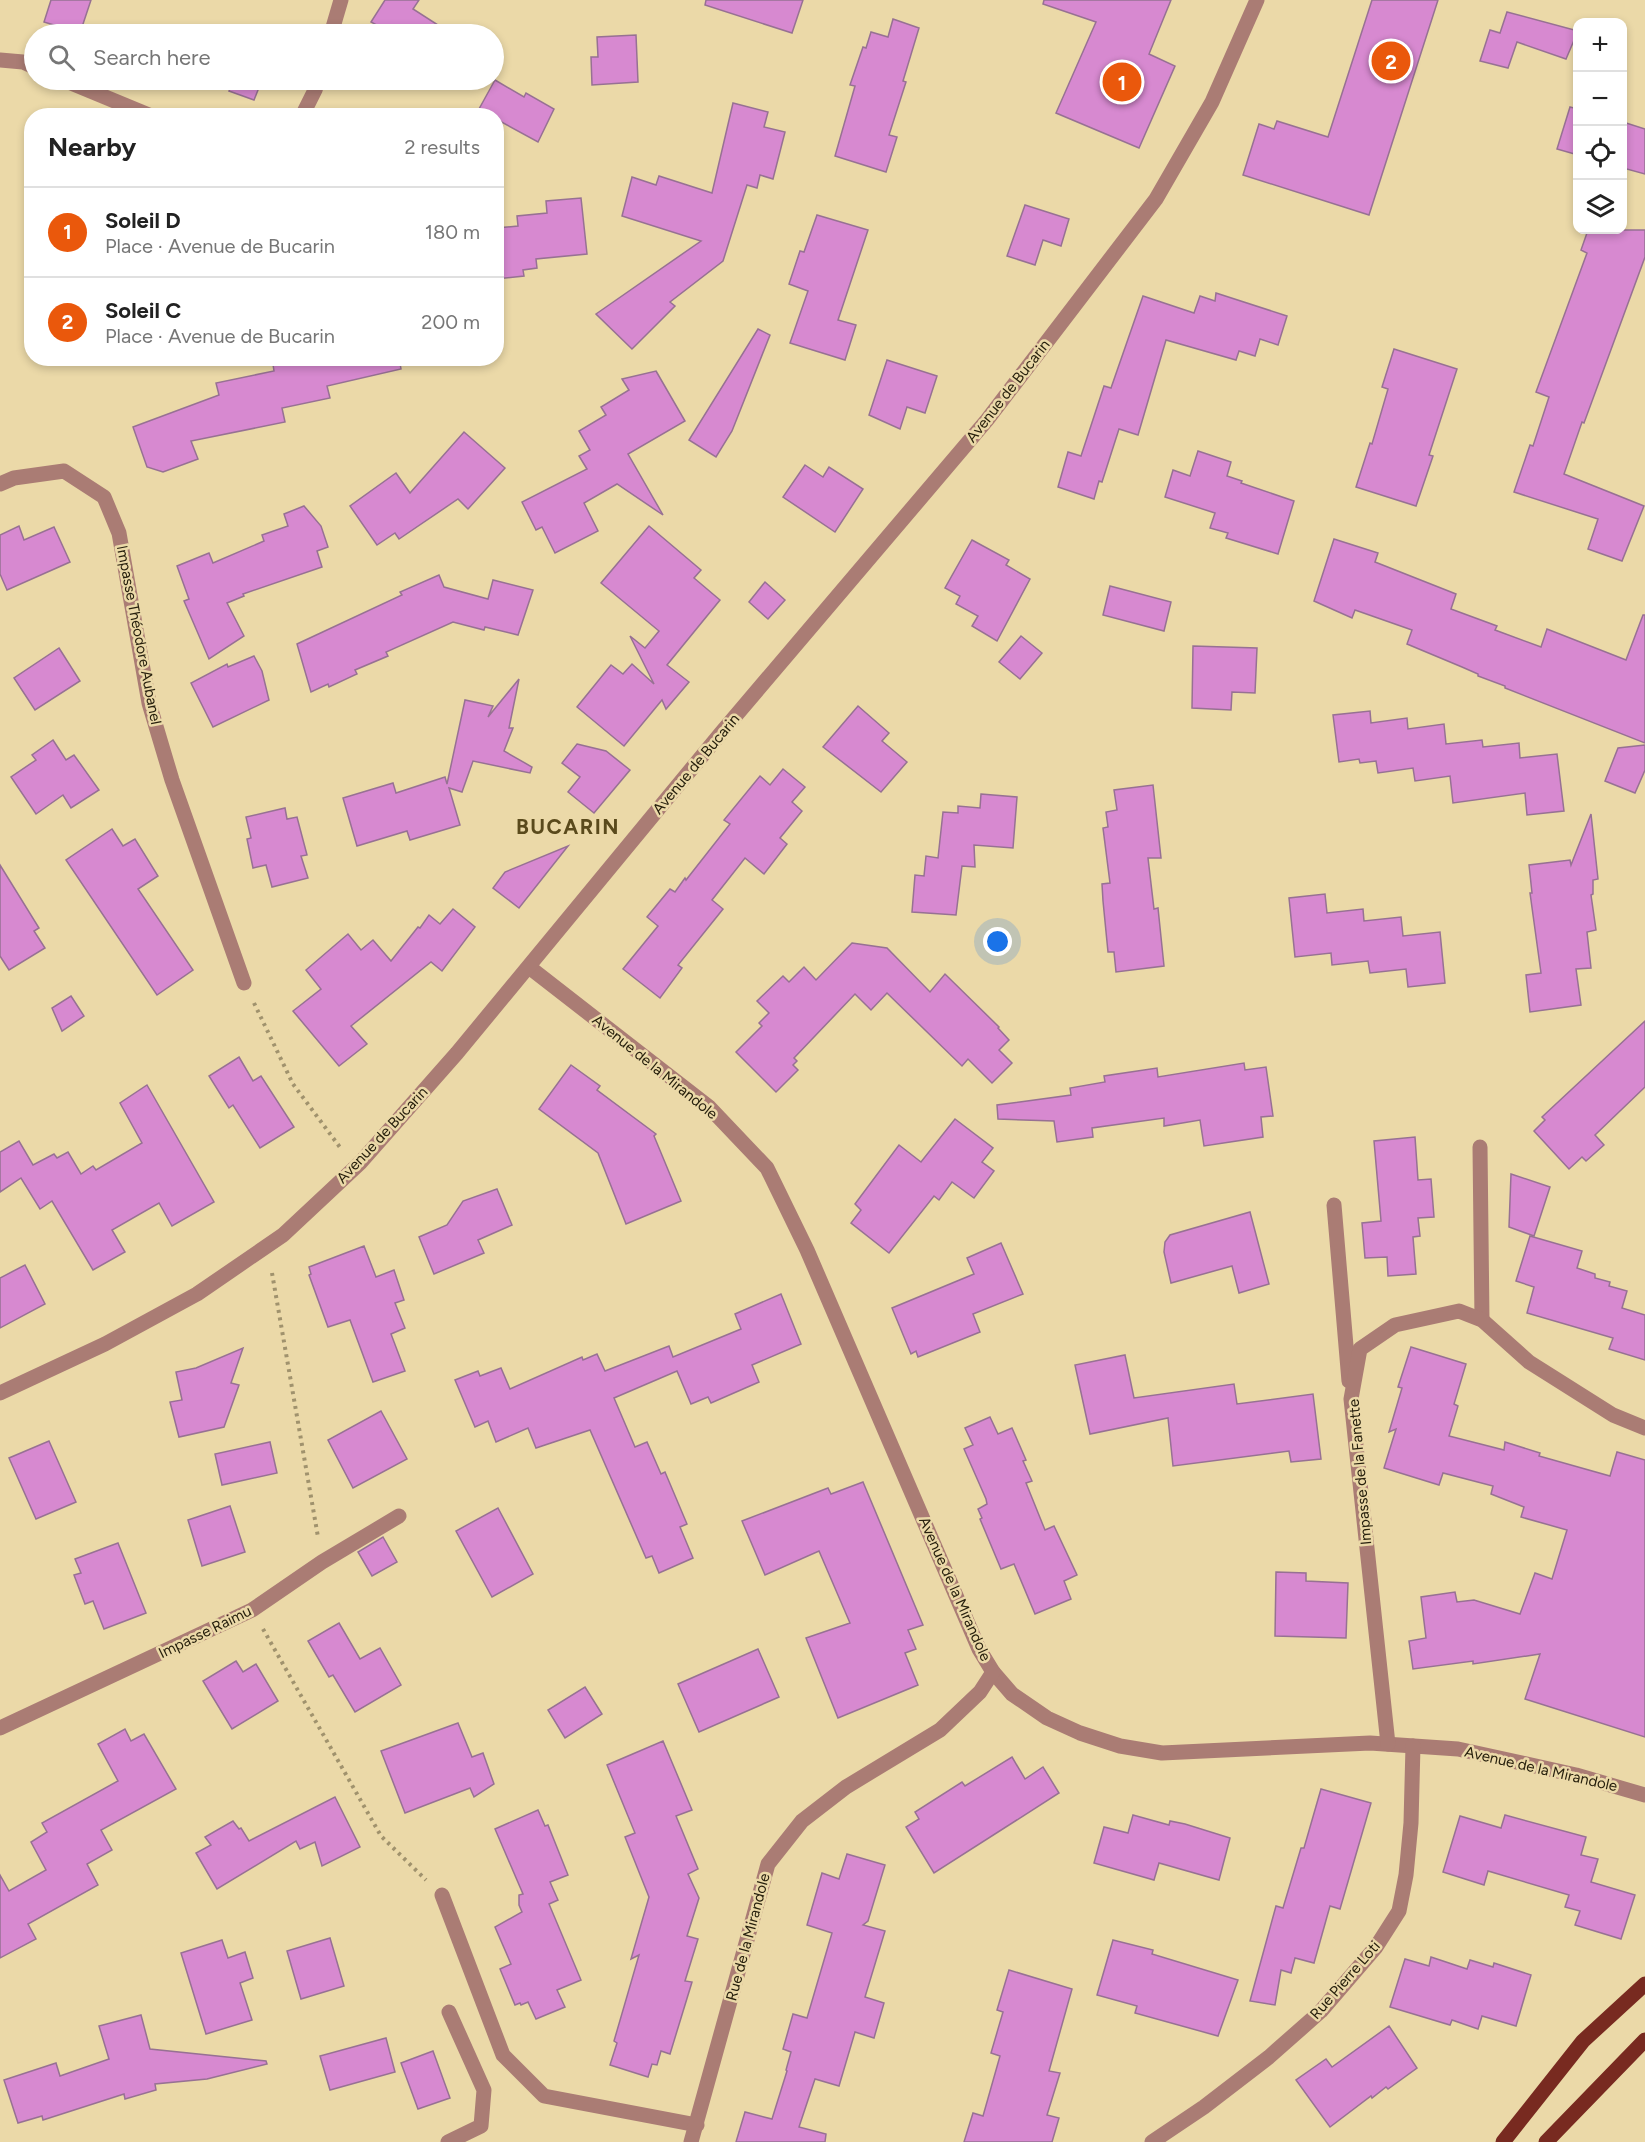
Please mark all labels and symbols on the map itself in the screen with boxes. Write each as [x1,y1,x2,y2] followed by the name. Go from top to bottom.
[1372,38,1410,84] pin: 2
[1102,60,1142,104] pin: 1
[962,336,1054,446] street label: Avenue de Bucarin
[113,544,165,726] street label: Impasse Théodore Aubanel
[649,710,743,818] street label: Avenue de Bucarin
[516,814,620,839] district label: BUCARIN
[983,927,1012,956] your location
[589,1011,721,1123] street label: Avenue de la Mirandole
[333,1083,431,1187] street label: Avenue de Bucarin
[1345,1398,1375,1546] street label: Impasse de la Fanette
[915,1514,995,1664] street label: Avenue de la Mirandole
[156,1602,254,1662] street label: Impasse Raimu
[1463,1743,1619,1795] street label: Avenue de la Mirandole
[722,1871,774,2003] street label: Rue de la Mirandole
[1306,1937,1384,2023] street label: Rue Pierre Loti

